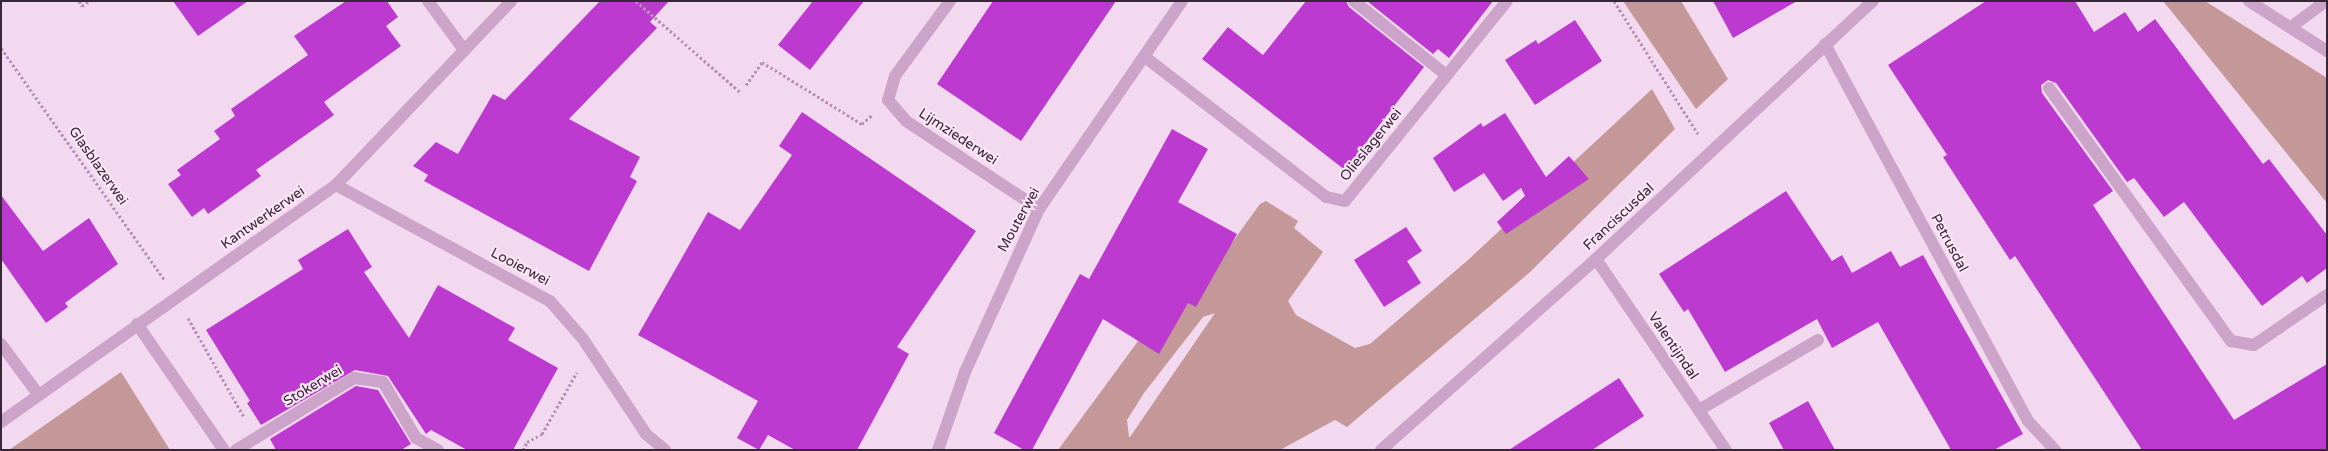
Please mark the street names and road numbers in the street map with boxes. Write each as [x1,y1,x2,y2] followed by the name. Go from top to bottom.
[915,105,1001,169] street label: Lijmziederwei
[1337,105,1405,185] street label: Olieslagerwei
[65,124,131,208] street label: Glasblazerwei
[1580,180,1658,254] street label: Franciscusdal
[218,183,308,253] street label: Kantwerkerwei
[994,185,1044,255] street label: Mouterwei
[1927,211,1971,275] street label: Petrusdal
[488,244,552,290] street label: Looierwei
[1644,309,1702,383] street label: Valentijndal
[281,362,345,410] street label: Stokerwei

